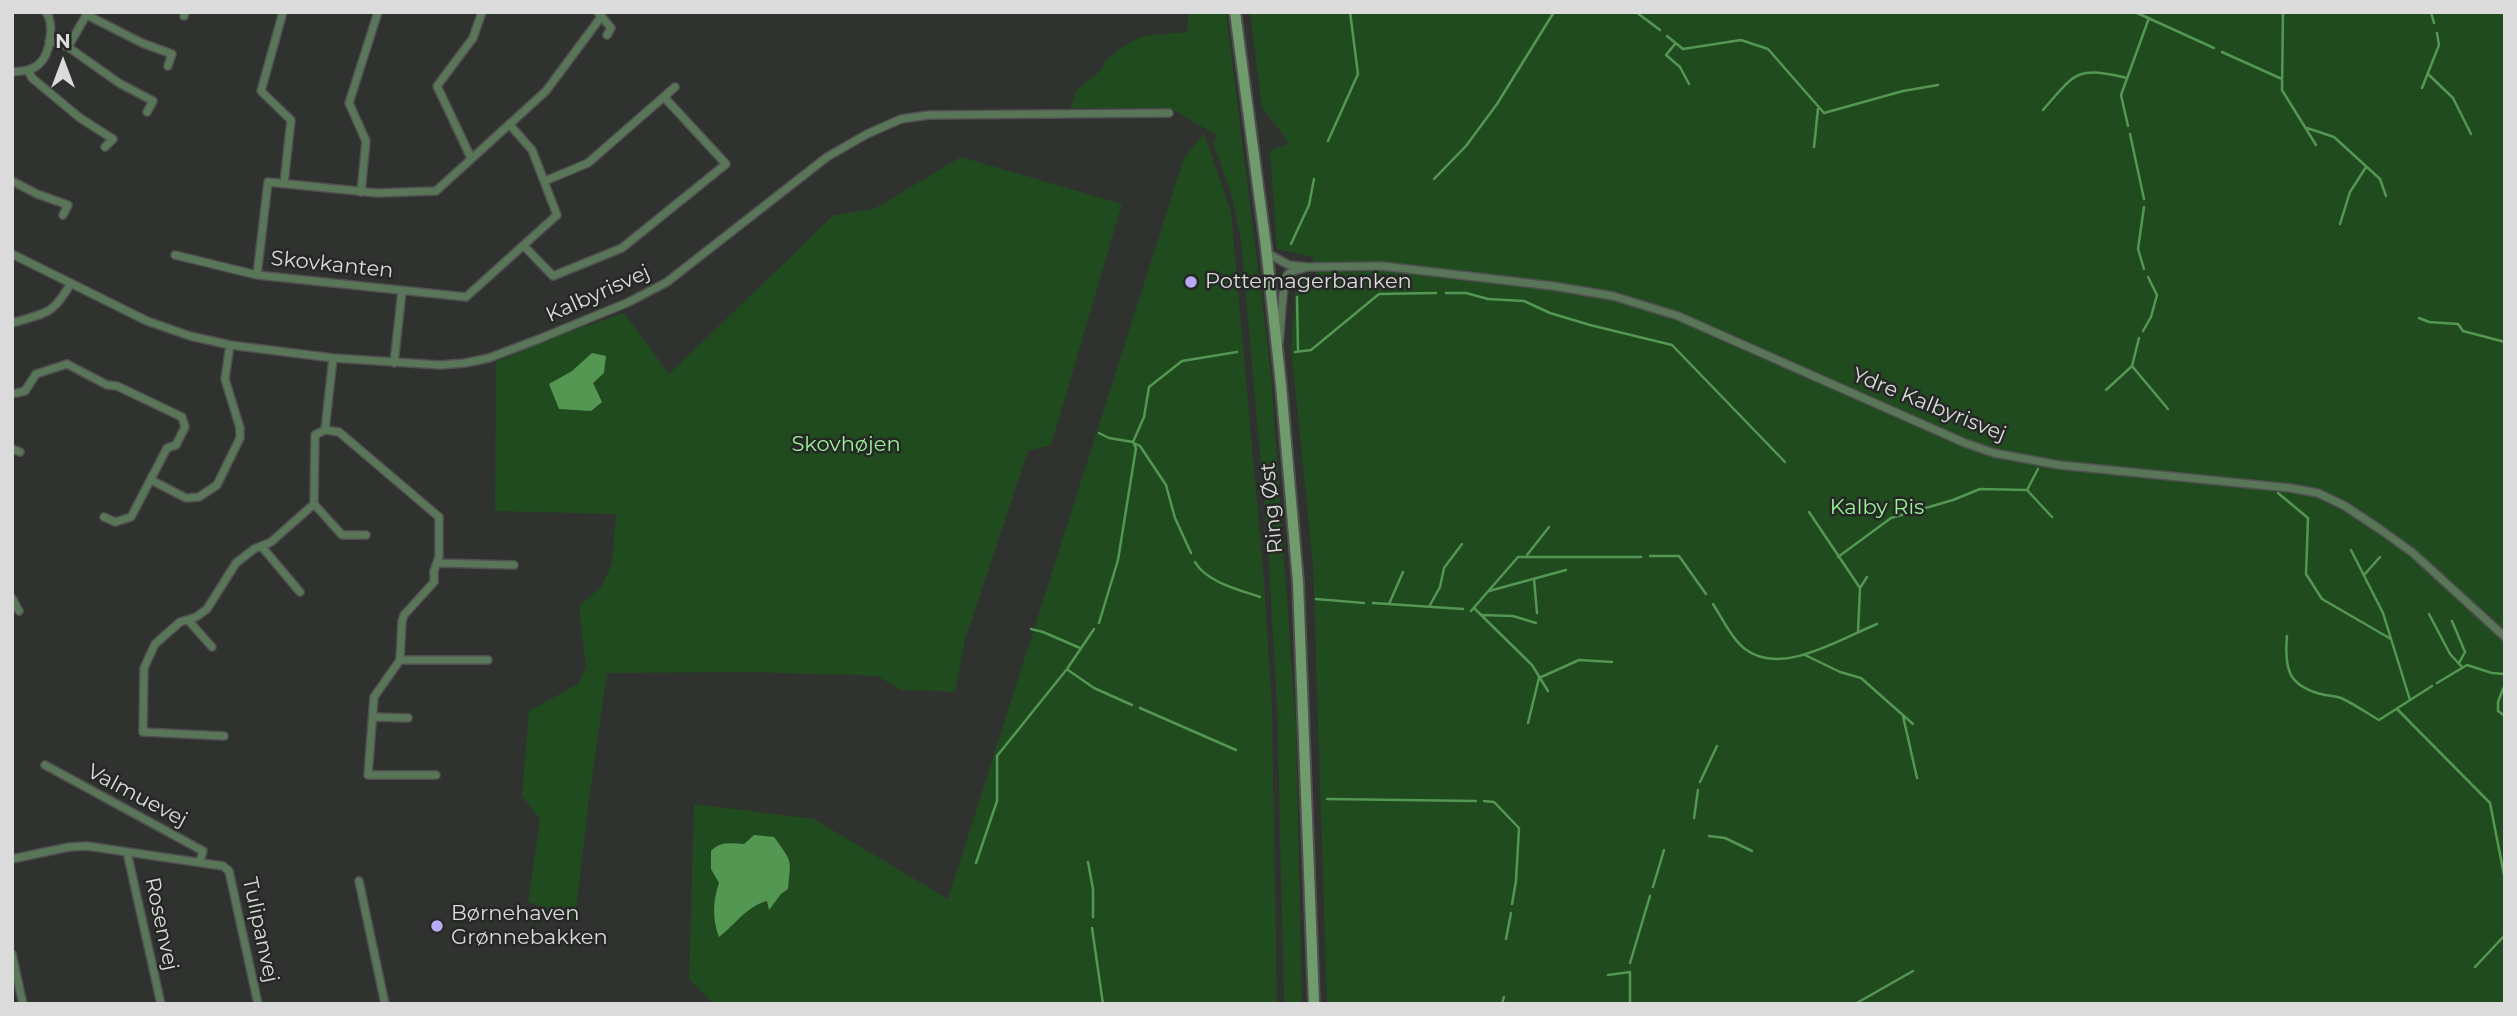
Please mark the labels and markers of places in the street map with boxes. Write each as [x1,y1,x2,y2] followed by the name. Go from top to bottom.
[1205,269,1412,295] place label: Pottemagerbanken
[1183,274,1199,290] marker: Pottemagerbanken
[451,901,608,951] place label: Børnehaven Grønnebakken
[429,918,445,934] marker: Børnehaven Grønnebakken

